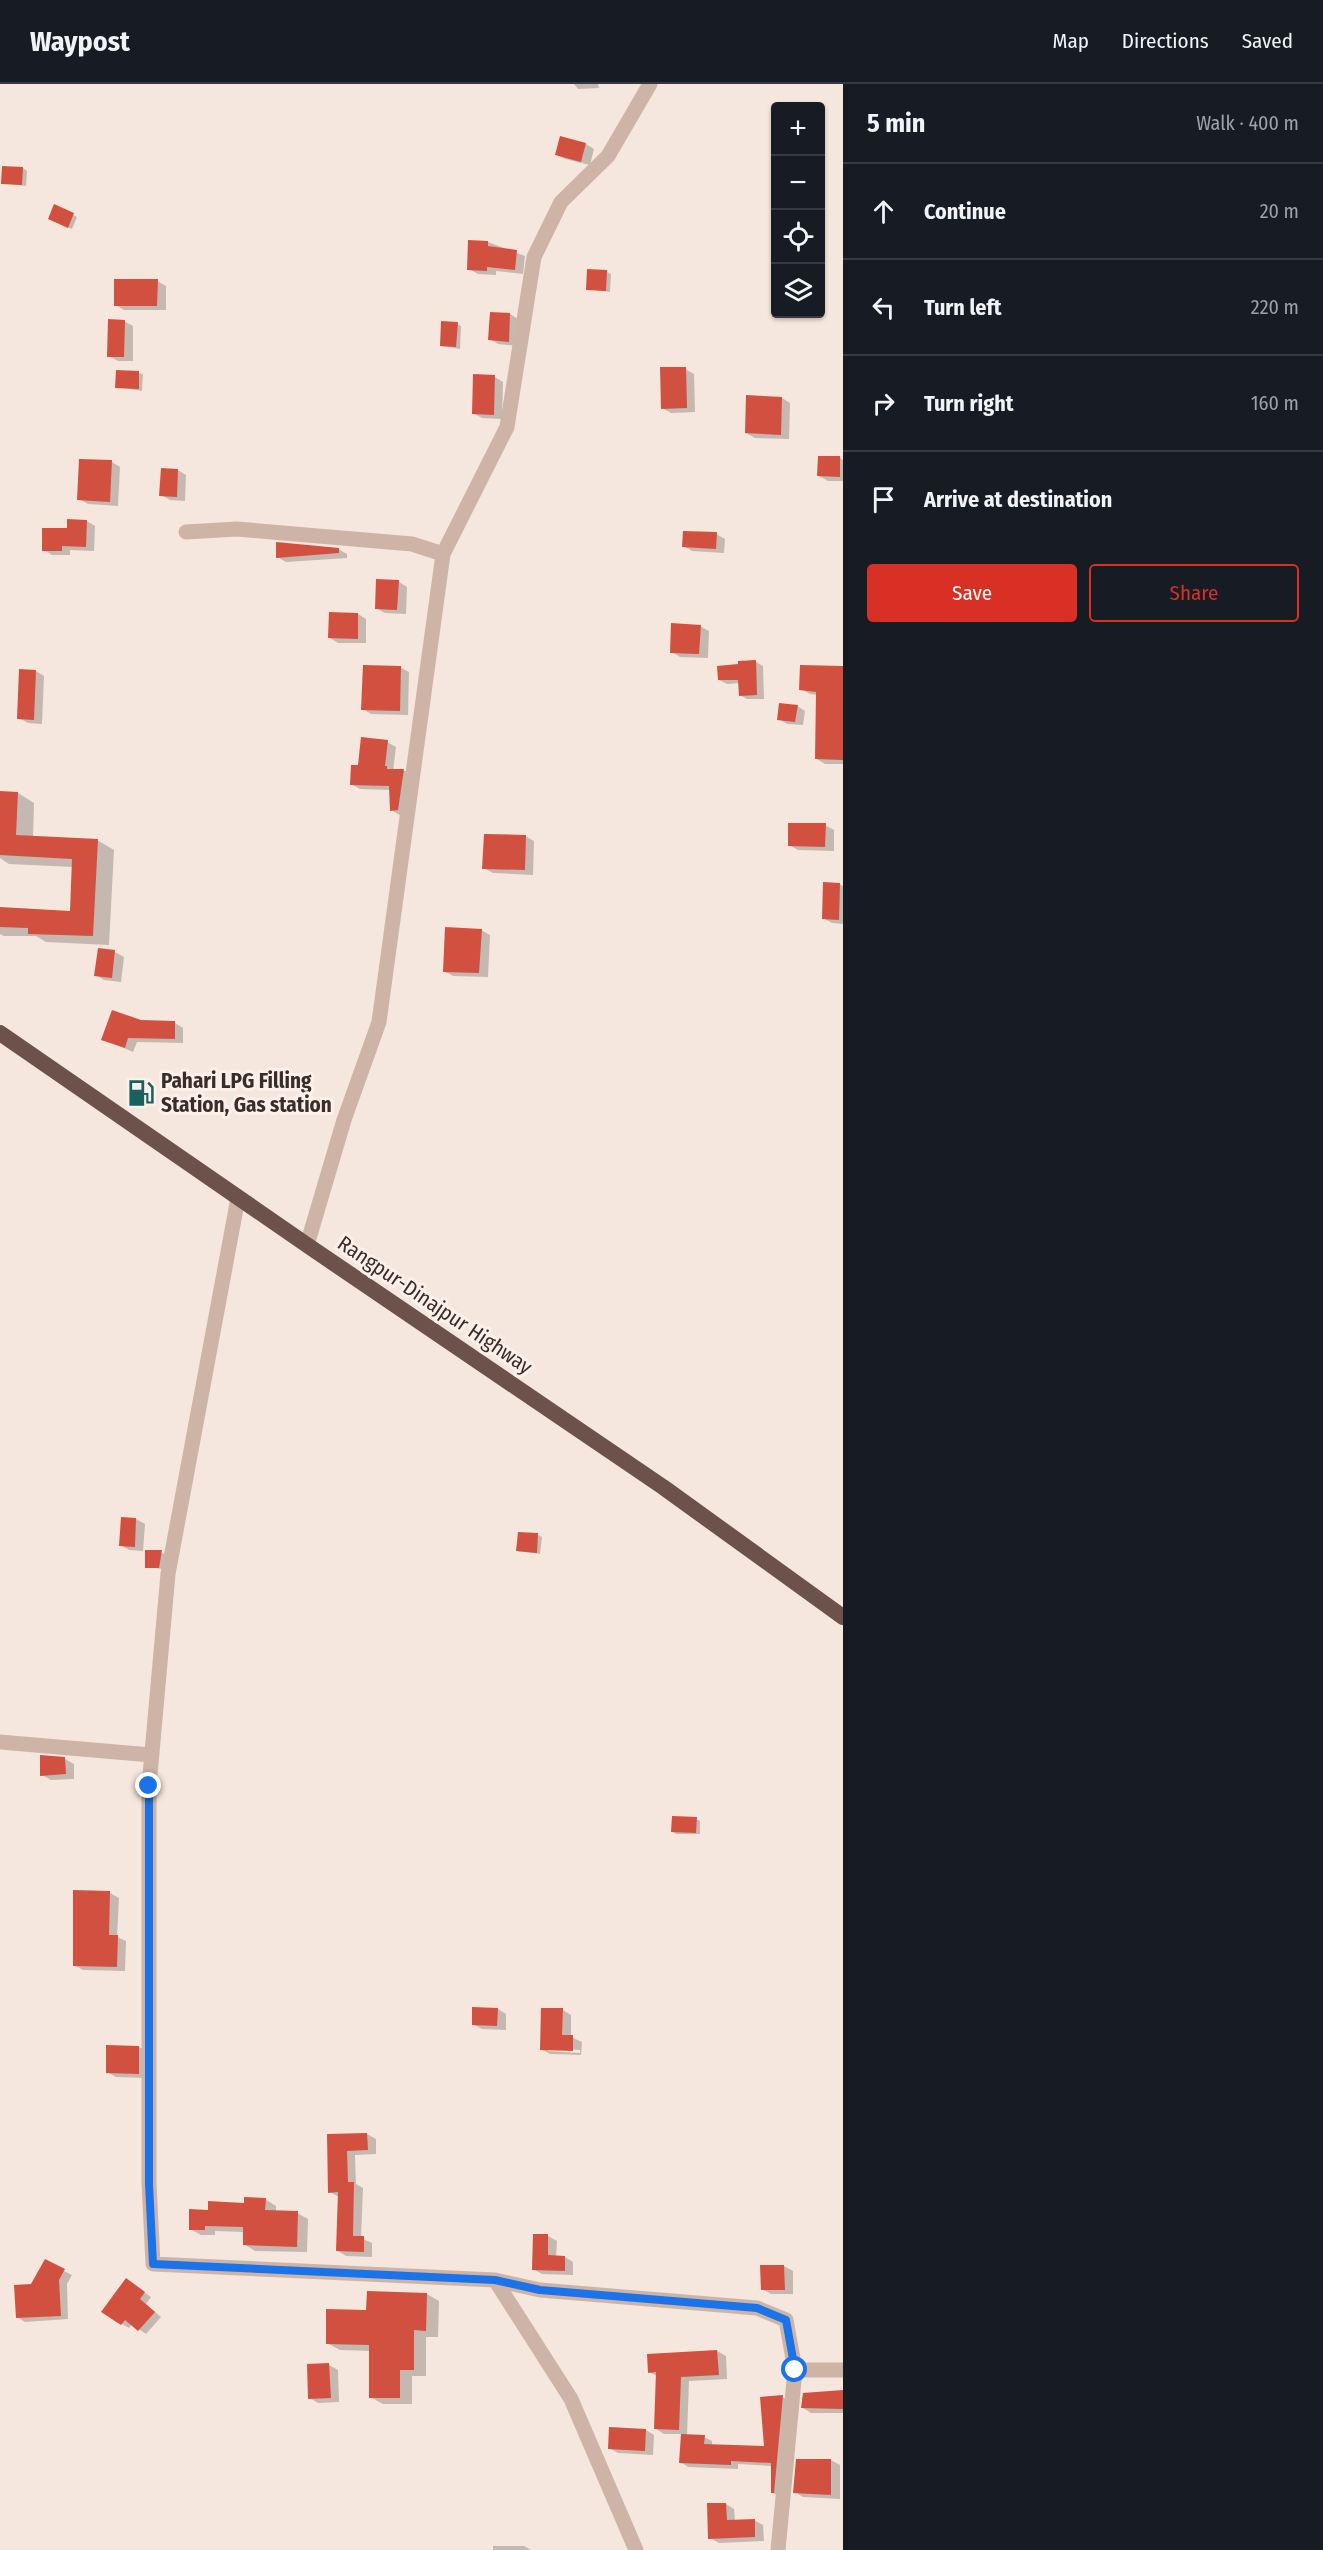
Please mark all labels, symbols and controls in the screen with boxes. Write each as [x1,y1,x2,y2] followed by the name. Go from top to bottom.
[30,25,130,58] text: Waypost
[1052,28,1089,54] text: Map
[1122,28,1209,54] text: Directions
[1242,28,1293,54] text: Saved
[771,102,825,318] map controls
[771,102,825,156] button: +
[867,108,925,139] text: 5 min
[1196,111,1299,135] text: Walk · 400 m
[771,156,825,210] button: −
[867,195,900,228] icon: ahead
[924,198,1006,225] text: Continue
[1260,199,1299,223] text: 20 m
[771,210,825,264] button: locate
[771,264,825,318] button: layers
[867,291,900,324] icon: left
[924,294,1002,321] text: Turn left
[1251,295,1299,319] text: 220 m
[867,387,900,420] icon: right
[924,390,1013,417] text: Turn right
[1251,391,1299,415] text: 160 m
[867,483,900,516] icon: arrive
[924,486,1112,513] text: Arrive at destination
[867,564,1077,622] button: Save
[1089,564,1299,622] button: Share
[161,1068,332,1118] place label: Pahari LPG Filling Station, Gas station
[126,1078,156,1108] fuel station icon: Pahari LPG Filling Station, Gas station
[333,1230,538,1380] street label: Rangpur-Dinajpur Highway
[135,1772,161,1798] route end
[781,2356,807,2382] route start

